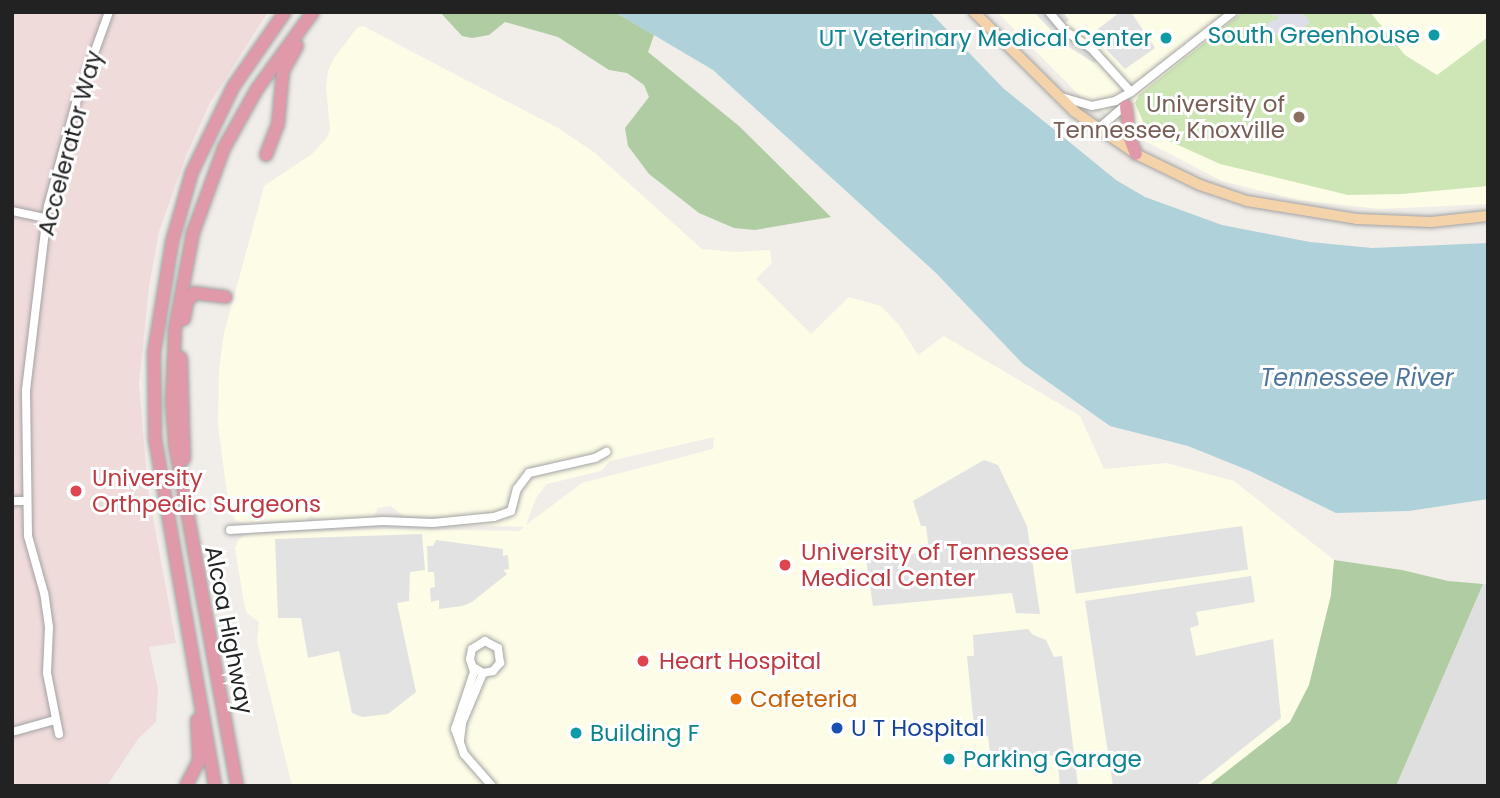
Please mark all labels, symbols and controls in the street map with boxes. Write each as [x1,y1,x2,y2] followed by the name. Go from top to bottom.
[1208,21,1420,49] place label: South Greenhouse
[819,24,1152,52] place label: UT Veterinary Medical Center
[1426,27,1442,43] marker: South Greenhouse
[1158,30,1174,46] marker: UT Veterinary Medical Center
[32,47,108,239] street label: Accelerator Way
[1053,90,1285,144] place label: University of Tennessee, Knoxville
[1291,109,1307,125] marker: University of Tennessee, Knoxville
[1260,364,1454,392] water label: Tennessee River
[92,464,321,518] place label: University Orthpedic Surgeons
[66,481,86,501] marker: University Orthpedic Surgeons
[801,538,1069,592] place label: University of Tennessee Medical Center
[199,544,259,716] street label: Alcoa Highway
[775,555,795,575] marker: University of Tennessee Medical Center
[659,647,821,675] place label: Heart Hospital
[633,651,653,671] marker: Heart Hospital
[750,685,858,713] place label: Cafeteria
[728,691,744,707] marker: Cafeteria
[851,714,985,742] place label: U T Hospital
[590,719,699,747] place label: Building F
[829,720,845,736] marker: U T Hospital
[568,725,584,741] marker: Building F
[963,745,1142,773] place label: Parking Garage
[941,751,957,767] marker: Parking Garage

